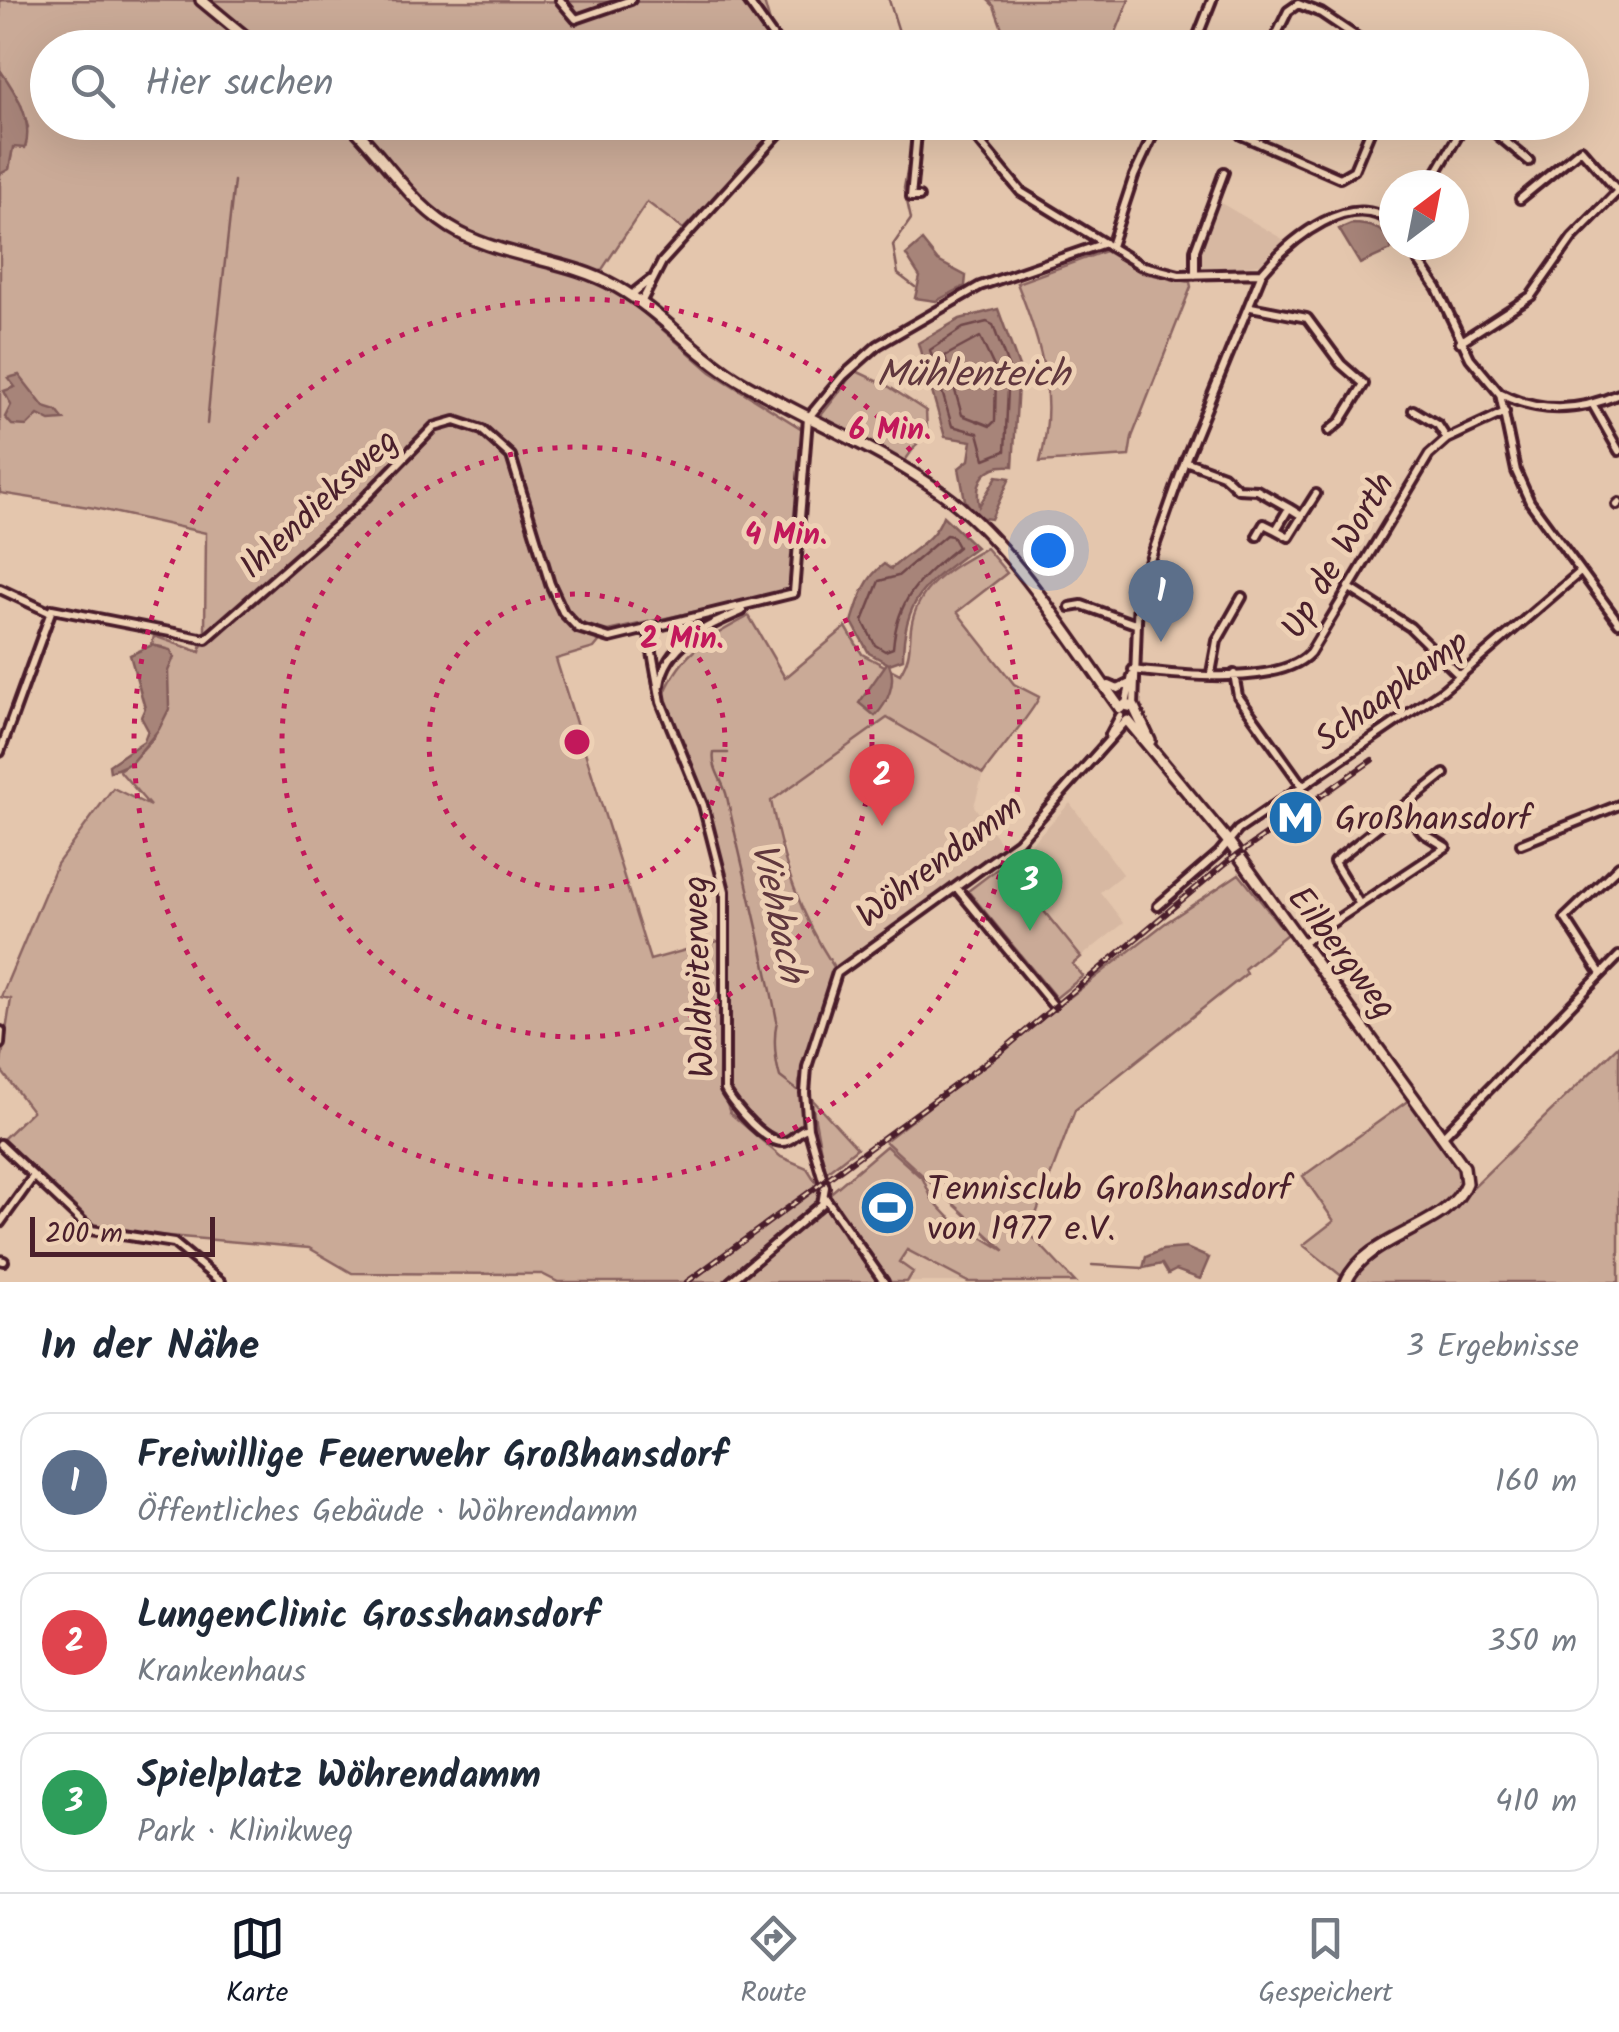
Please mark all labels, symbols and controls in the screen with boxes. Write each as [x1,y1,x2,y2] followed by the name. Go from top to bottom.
[30,30,1589,140] search box
[145,55,334,115] text: Hier suchen
[65,58,120,113] icon: search
[1379,170,1469,260] north arrow
[876,346,1072,406] water label: Mühlenteich
[849,407,931,455] text: 6 Min.
[227,416,413,594] street label: Ihlendieksweg
[1268,462,1411,651] street label: Up de Worth
[745,512,827,560] text: 4 Min.
[1023,525,1074,576] your location
[1128,560,1194,642] pin: 1
[640,616,724,664] text: 2 Min.
[1304,617,1482,768] street label: Schaapkamp
[559,724,595,760] centre of rings
[850,744,914,826] pin: 2
[845,781,1037,944] street label: Wöhrendamm
[1266,788,1326,848] metro station icon: Großhansdorf
[1335,793,1535,849] place label: Großhansdorf
[732,837,821,991] water label: Viehbach
[998,848,1062,931] pin: 3
[669,875,733,1079] street label: Waldreiterweg
[1271,875,1410,1033] street label: Eilbergweg
[927,1163,1295,1259] place label: Tennisclub Großhansdorf von 1977 e.V.
[858,1178,918,1238] sports icon: Tennisclub Großhansdorf von 1977 e.V.
[30,1212,215,1256] scale bar
[45,1212,123,1257] text: 200 m
[40,1314,259,1381] text: In der Nähe
[1406,1322,1579,1373] text: 3 Ergebnisse
[137,1427,728,1487] text: Freiwillige Feuerwehr Großhansdorf
[70,1457,79,1508] text: 1
[1495,1457,1577,1508] text: 160 m
[137,1487,638,1538] text: Öffentliches Gebäude · Wöhrendamm
[137,1587,600,1647] text: LungenClinic Grosshansdorf
[65,1617,84,1668] text: 2
[1487,1617,1577,1668] text: 350 m
[137,1647,306,1698] text: Krankenhaus
[137,1747,541,1807] text: Spielplatz Wöhrendamm
[66,1777,83,1828] text: 3
[1495,1777,1577,1828] text: 410 m
[137,1807,353,1858] text: Park · Klinikweg
[226,1911,288,2016] tab: Karte
[740,1911,806,2016] tab: Route
[1259,1911,1393,2016] tab: Gespeichert

